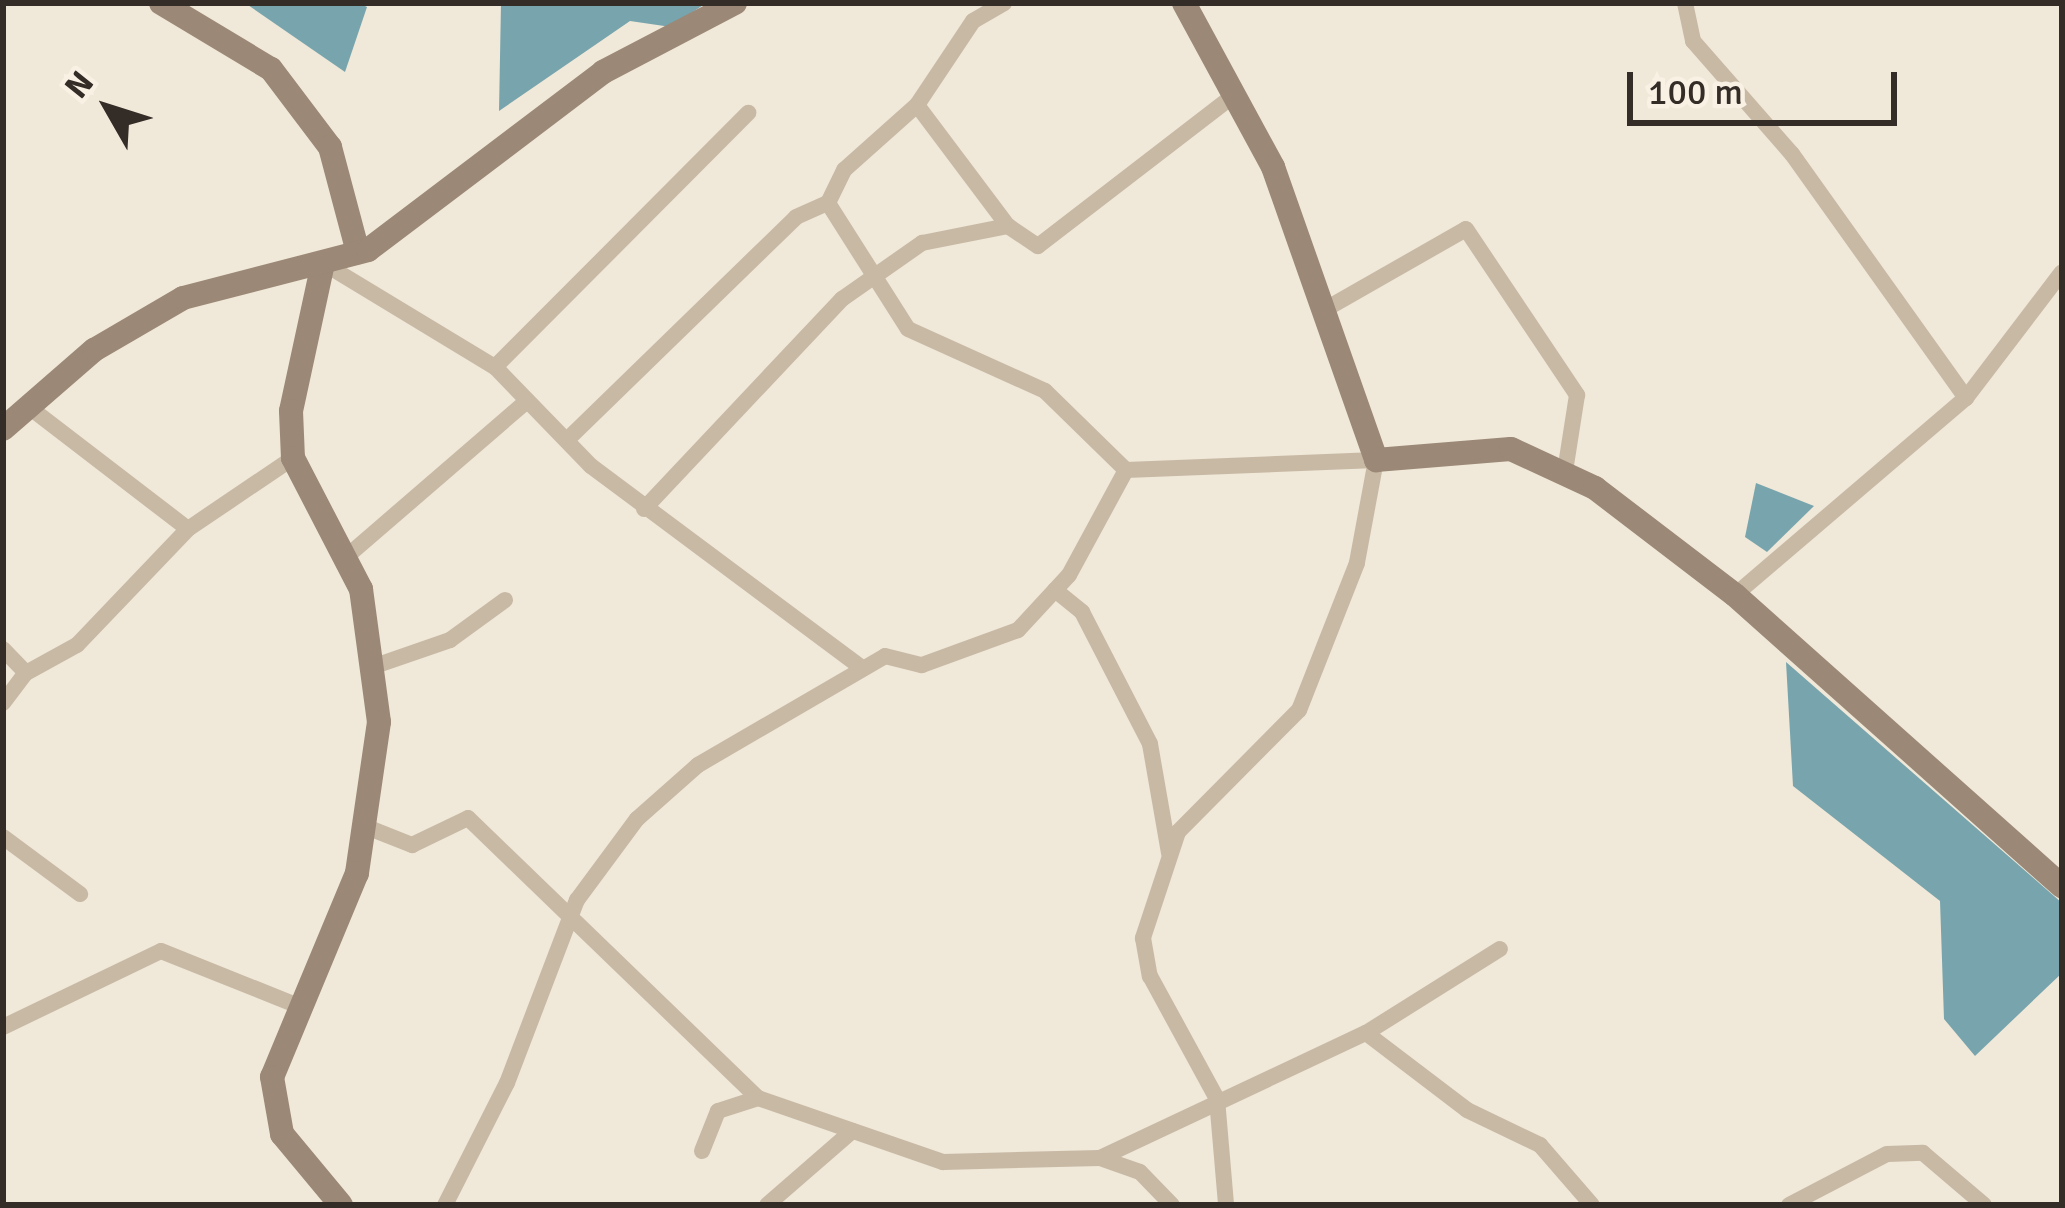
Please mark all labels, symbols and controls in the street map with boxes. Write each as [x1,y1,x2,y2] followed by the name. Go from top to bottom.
[48,48,168,168] north arrow
[1633,48,1903,122] scale bar
[56,63,103,107] text: N
[1648,70,1743,115] text: 100 m

